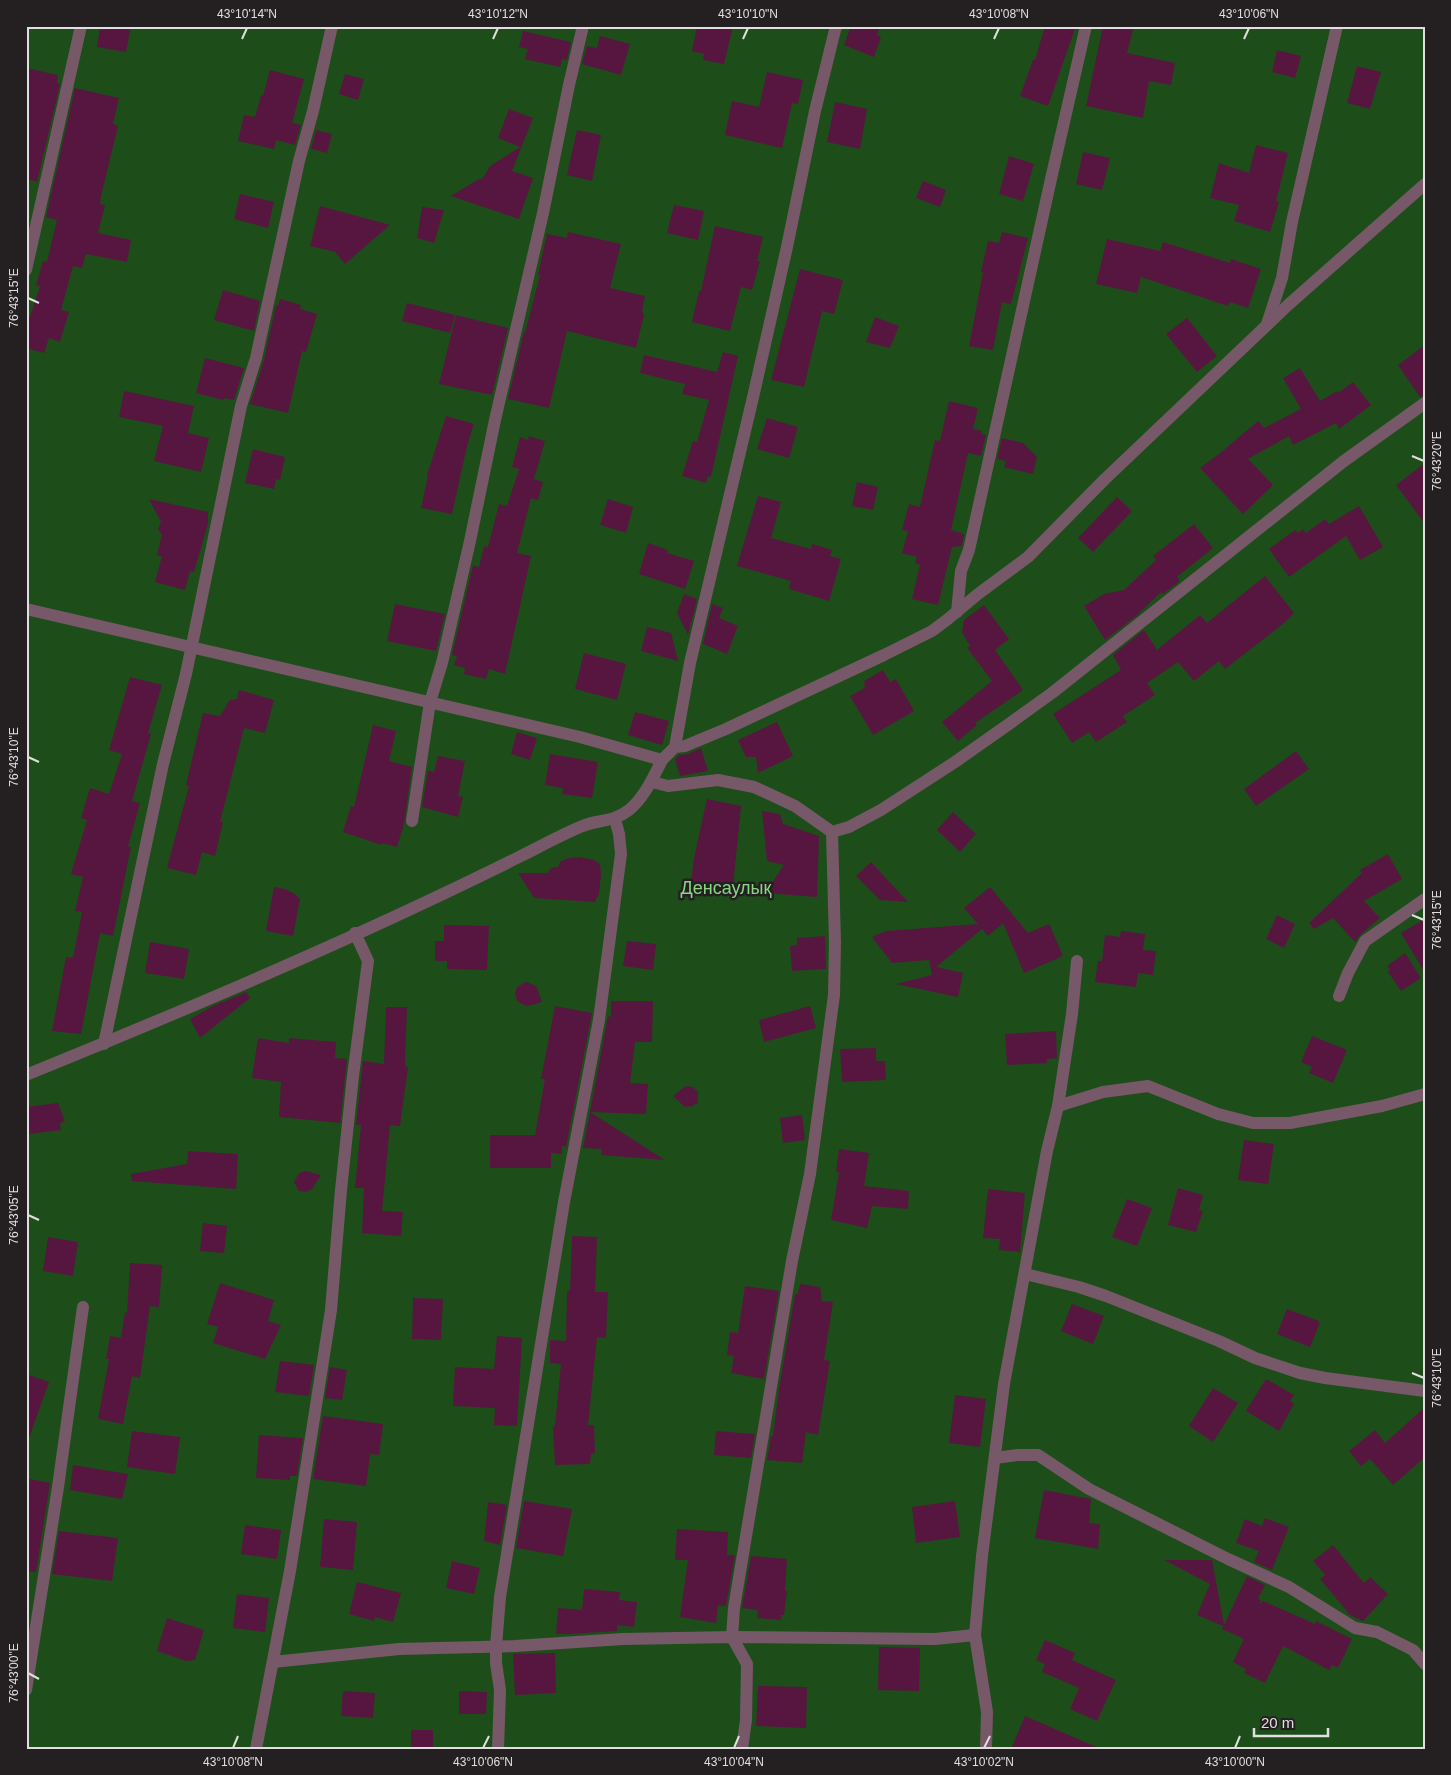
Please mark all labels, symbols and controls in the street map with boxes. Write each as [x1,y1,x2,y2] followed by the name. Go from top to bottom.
[217,7,277,21] text: 43°10'14"N
[468,7,528,21] text: 43°10'12"N
[718,7,778,21] text: 43°10'10"N
[969,7,1029,21] text: 43°10'08"N
[1219,7,1279,21] text: 43°10'06"N
[7,268,21,328] text: 76°43'15"E
[1430,431,1444,491] text: 76°43'20"E
[7,727,21,787] text: 76°43'10"E
[681,878,772,898] park label: Денсаулық
[1430,890,1444,950] text: 76°43'15"E
[7,1185,21,1245] text: 76°43'05"E
[1430,1348,1444,1408] text: 76°43'10"E
[7,1643,21,1703] text: 76°43'00"E
[1254,1705,1327,1737] scale bar
[1261,1714,1294,1731] text: 20 m
[203,1755,263,1769] text: 43°10'08"N
[453,1755,513,1769] text: 43°10'06"N
[704,1755,764,1769] text: 43°10'04"N
[954,1755,1014,1769] text: 43°10'02"N
[1205,1755,1265,1769] text: 43°10'00"N

